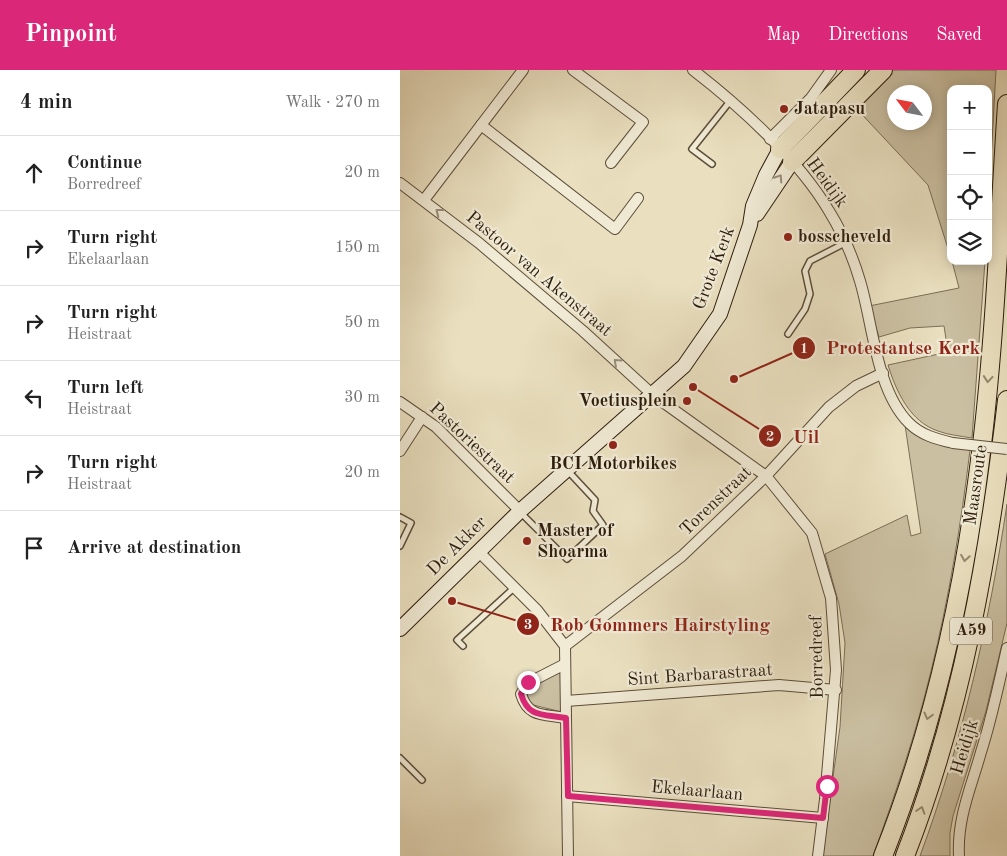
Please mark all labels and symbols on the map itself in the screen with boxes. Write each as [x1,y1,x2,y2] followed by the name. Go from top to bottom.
[887,85,932,130] north arrow
[794,100,865,118] place label: Jatapasu
[778,103,790,115] marker: Jatapasu
[803,155,851,211] street label: Heidijk
[773,175,782,184] one-way arrow
[463,208,615,340] street label: Pastoor van Akenstraat
[435,209,445,218] one-way arrow
[690,224,738,312] street label: Grote Kerk
[798,228,892,246] place label: bosscheveld
[782,231,794,243] marker: bosscheveld
[791,331,990,365] callout: Protestantse Kerk
[826,340,980,359] text: Protestantse Kerk
[800,342,808,357] text: 1
[613,359,622,368] one-way arrow
[983,376,994,384] one-way arrow
[579,392,677,410] place label: Voetiusplein
[681,395,693,407] marker: Voetiusplein
[426,399,518,487] street label: Pastoriestraat
[757,419,829,453] callout: Uil
[793,429,819,448] text: Uil
[766,430,774,445] text: 2
[607,439,619,451] marker: BCI Motorbikes
[961,444,991,526] street label: Maasroute
[549,455,677,473] place label: BCI Motorbikes
[677,463,755,539] street label: Torenstraat
[424,513,490,579] street label: De Akker
[537,522,615,561] place label: Master of Shoarma
[521,535,533,547] marker: Master of Shoarma
[961,554,971,562] one-way arrow
[515,607,780,641] callout: Rob Gommers Hairstyling
[807,614,827,699] street label: Borredreef
[550,617,770,636] text: Rob Gommers Hairstyling
[524,618,532,633] text: 3
[950,618,992,644] road number: A59
[627,661,773,689] street label: Sint Barbarastraat
[517,671,540,694] route end
[924,712,934,720] one-way arrow
[948,717,982,777] street label: Heidijk
[816,775,839,798] route start
[650,778,744,804] street label: Ekelaarlaan
[915,806,925,815] one-way arrow

